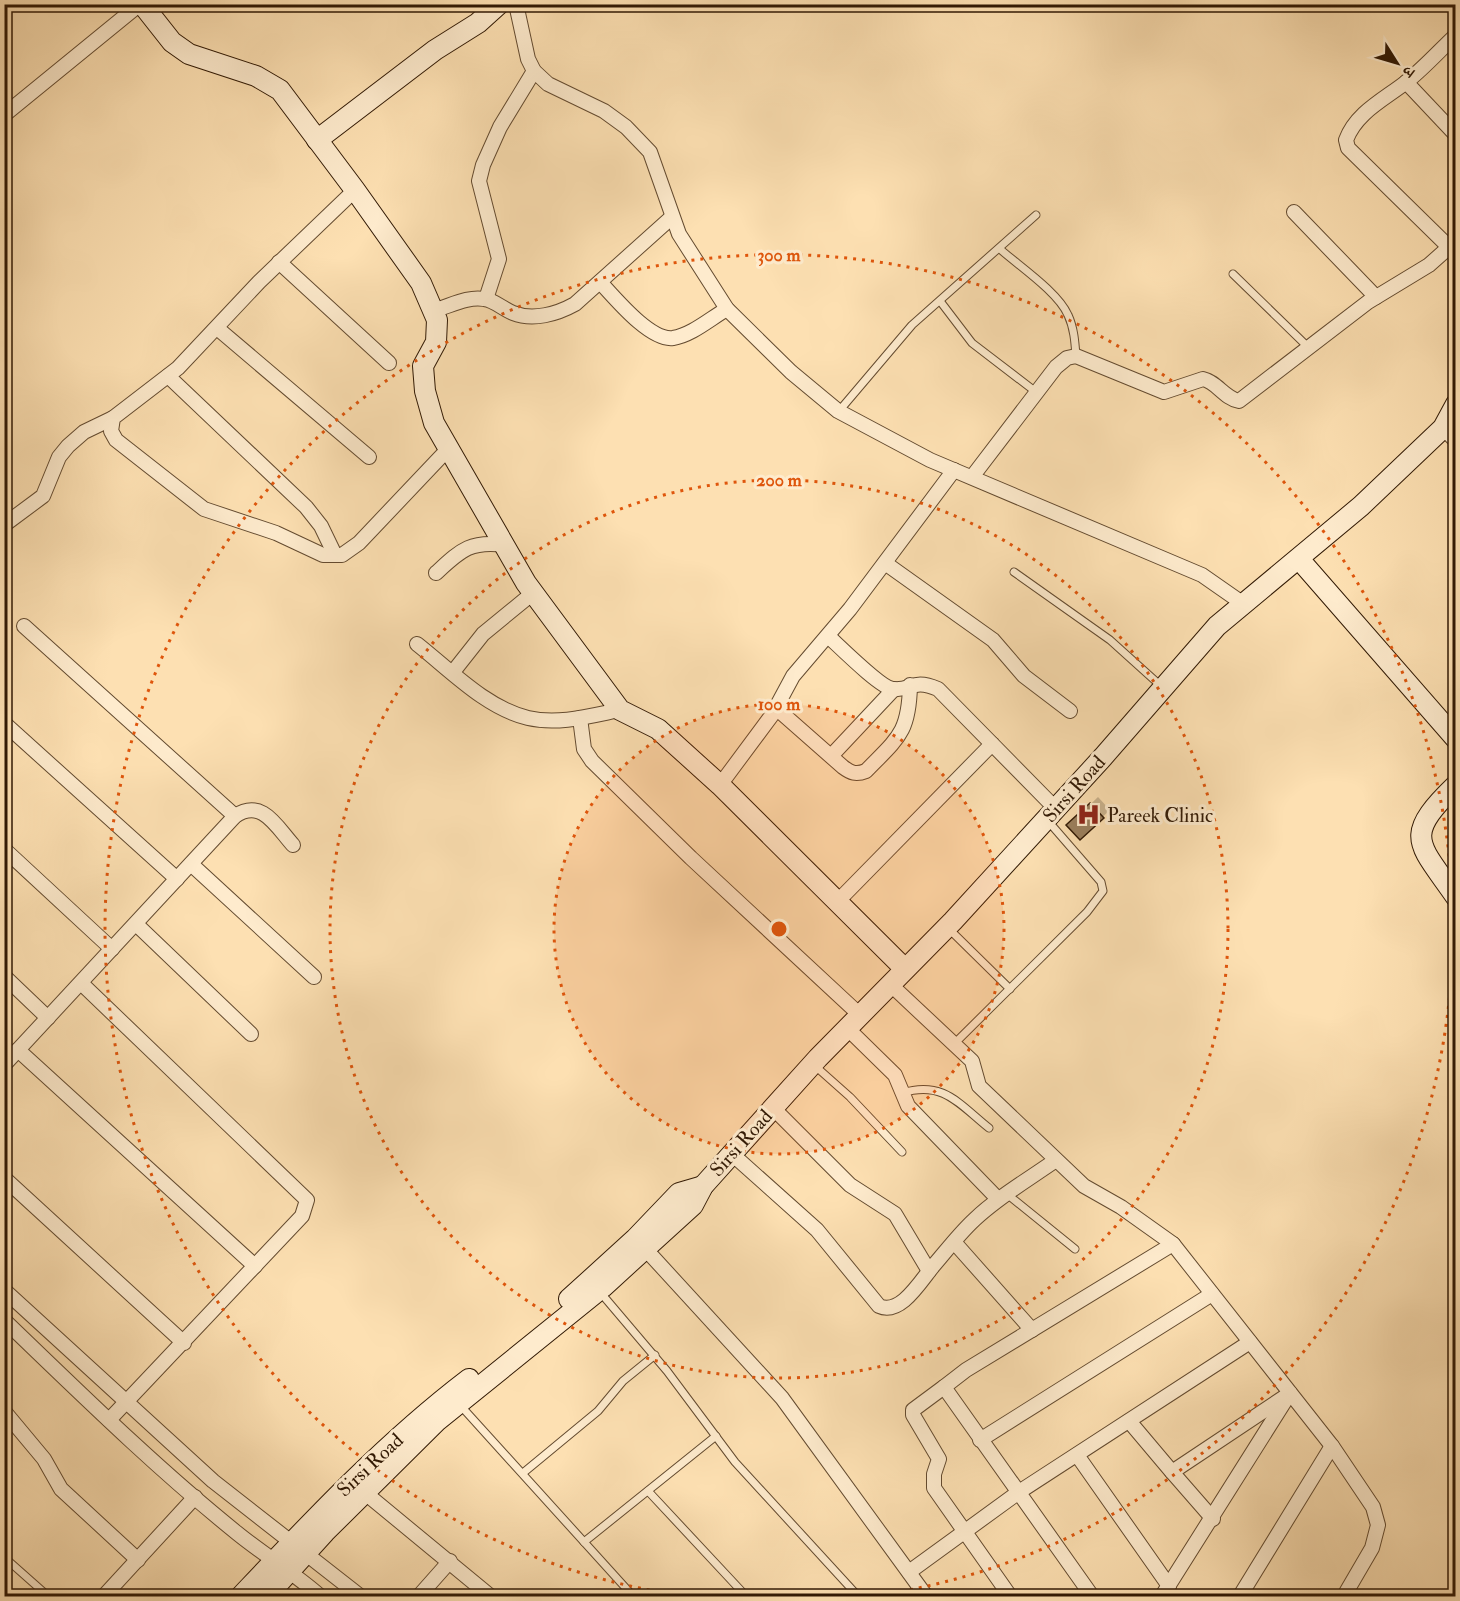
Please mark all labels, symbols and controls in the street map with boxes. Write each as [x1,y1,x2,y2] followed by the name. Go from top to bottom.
[1367,33,1427,93] north arrow
[1397,61,1419,82] text: उ
[757,244,802,267] text: 300 m
[756,469,803,492] text: 200 m
[758,693,801,716] text: 100 m
[1037,750,1111,828] street label: Sirsi Road
[1076,802,1102,828] hospital icon: Pareek Clinic
[1107,803,1213,828] place label: Pareek Clinic
[769,919,789,939] centre of rings
[704,1104,778,1182] street label: Sirsi Road
[331,1428,409,1502] street label: Sirsi Road

